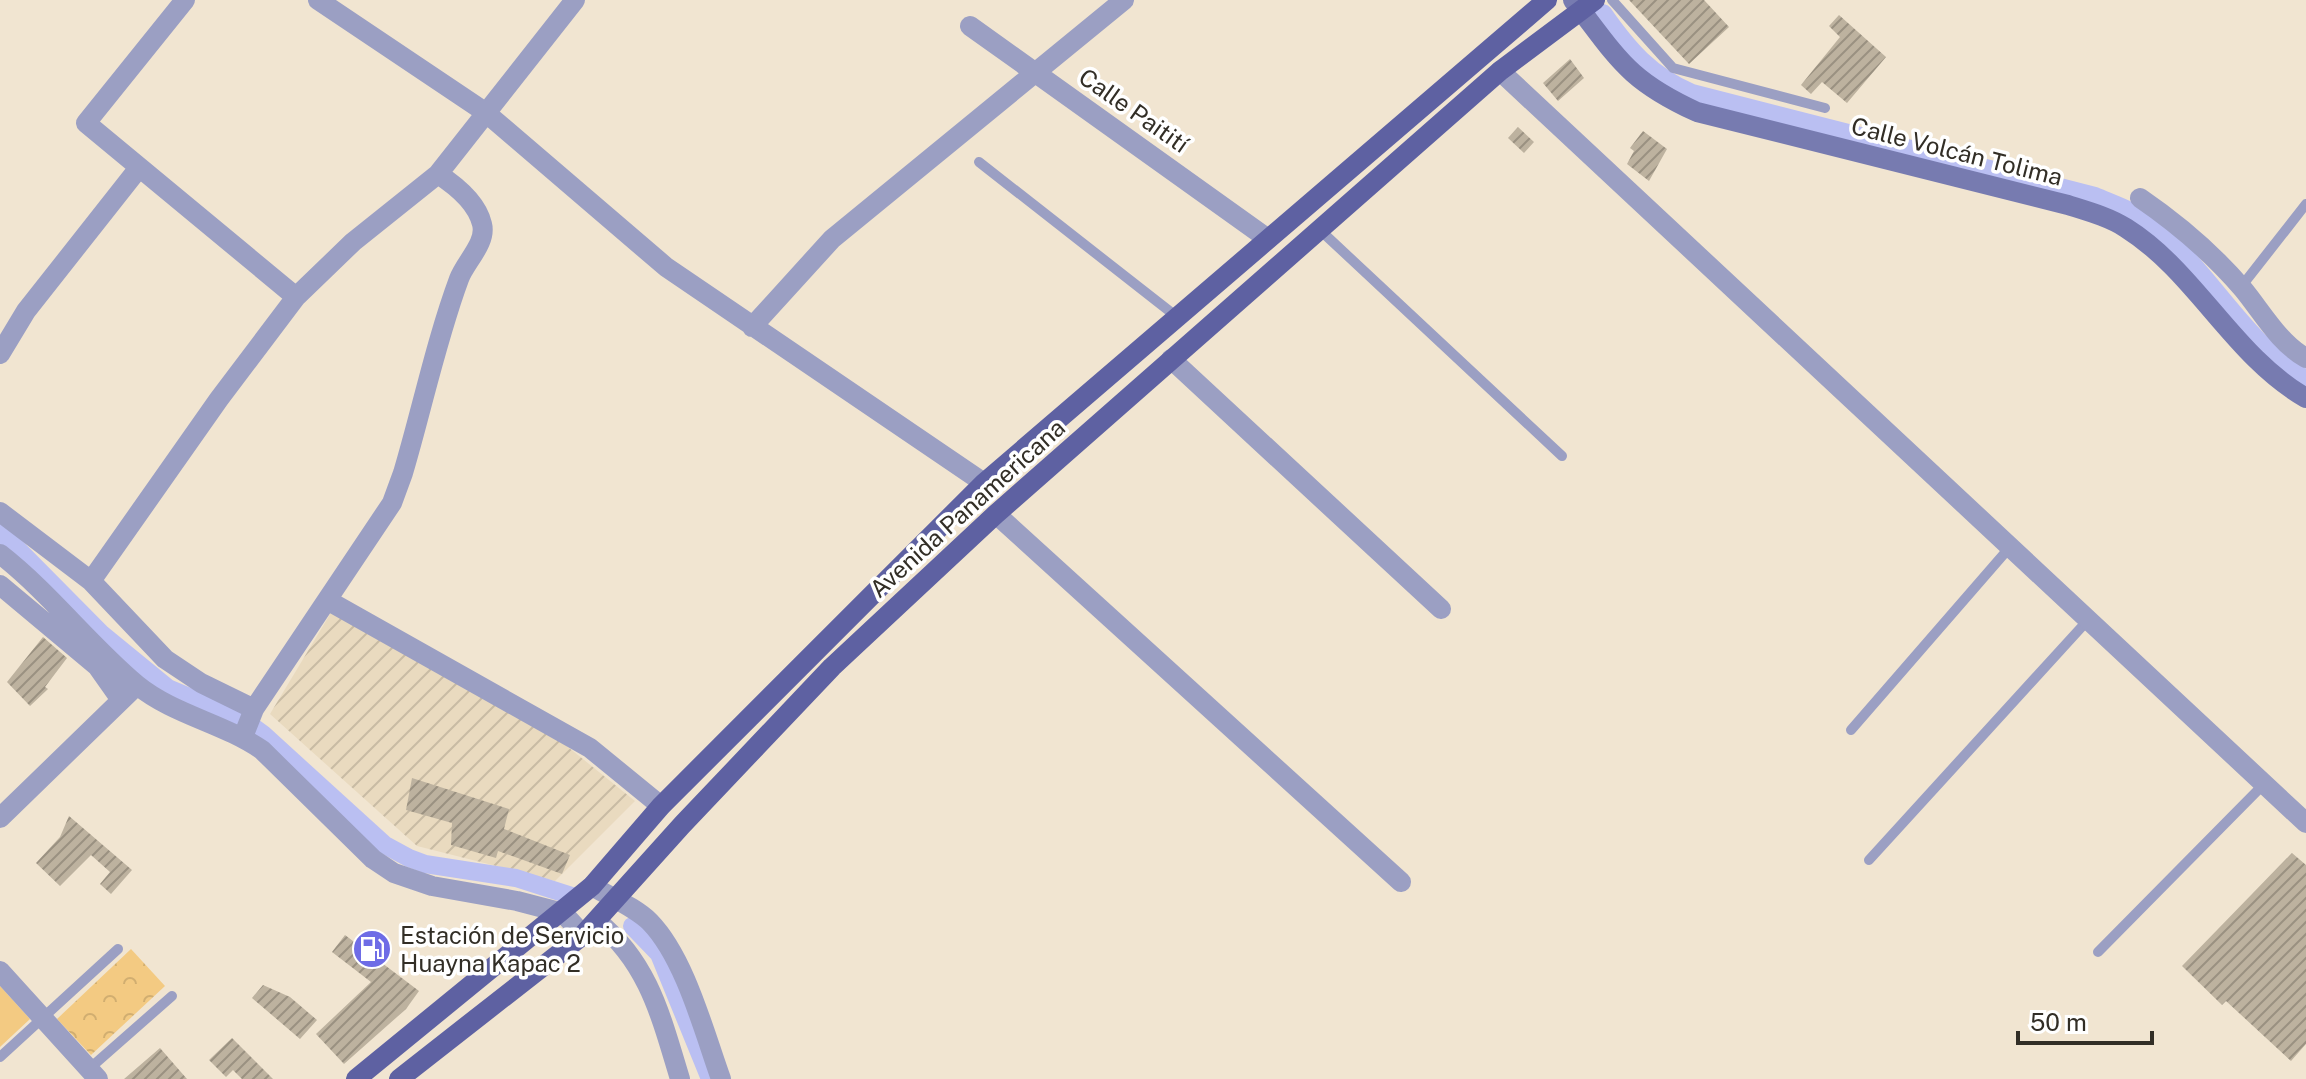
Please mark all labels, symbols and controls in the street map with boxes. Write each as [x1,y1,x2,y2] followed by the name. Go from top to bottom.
[1074,62,1195,159] street label: Calle Paitití
[1849,111,2065,191] street label: Calle Volcán Tolima
[864,413,1070,603] street label: Avenida Panamericana
[400,921,624,977] place label: Estación de Servicio Huayna Kapac 2
[351,928,393,970] fuel station icon: Estación de Servicio Huayna Kapac 2
[2018,995,2152,1045] scale bar
[2030,1008,2087,1036] text: 50 m

